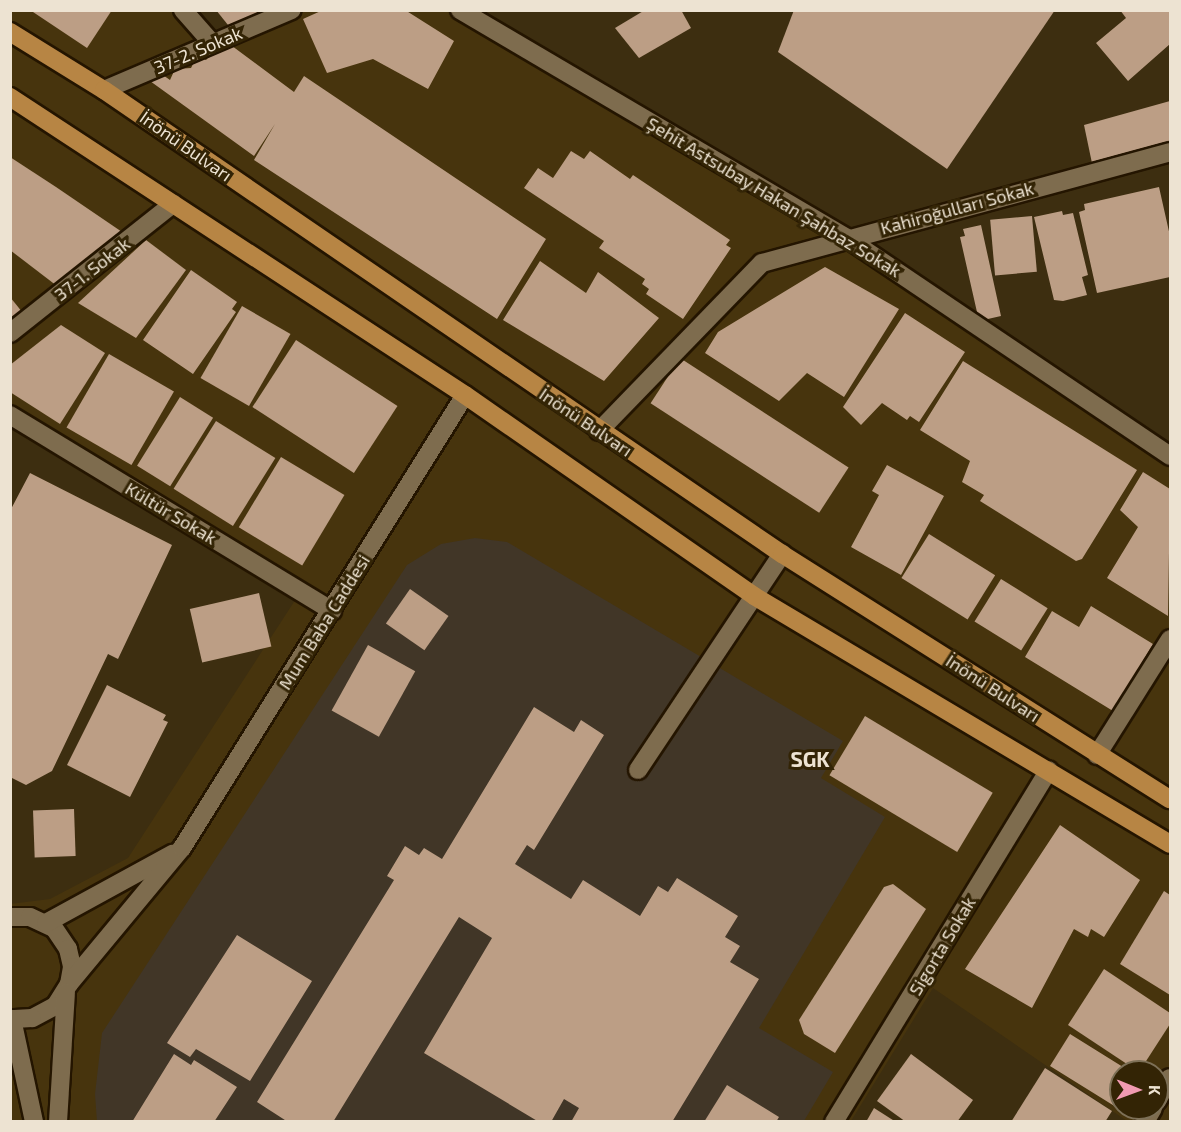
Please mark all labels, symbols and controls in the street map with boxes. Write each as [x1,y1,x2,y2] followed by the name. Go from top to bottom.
[151,22,245,78] street label: 37-2. Sokak
[136,106,236,186] street label: İnönü Bulvarı
[643,112,905,282] street label: Şehit Astsubay Hakan Şahbaz Sokak
[878,177,1036,239] street label: Kahiroğulları Sokak
[50,233,134,305] street label: 37-1. Sokak
[535,383,637,461] street label: İnönü Bulvarı
[121,477,221,549] street label: Kültür Sokak
[274,551,374,693] street label: Mum Baba Caddesi
[942,650,1044,726] street label: İnönü Bulvarı
[790,746,830,772] district label: SGK
[904,893,980,999] street label: Sigorta Sokak
[1109,1060,1169,1120] north arrow
[1146,1085,1165,1096] text: K

